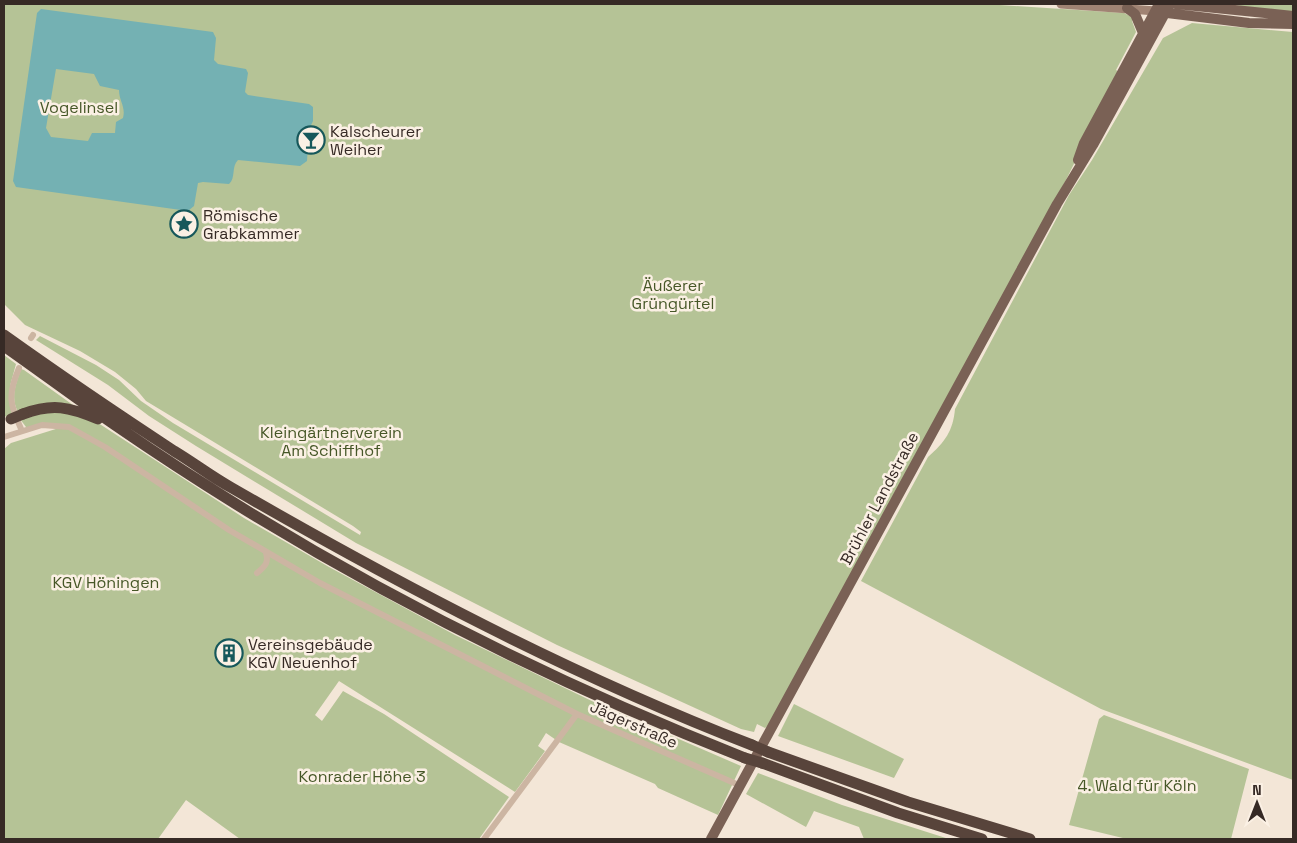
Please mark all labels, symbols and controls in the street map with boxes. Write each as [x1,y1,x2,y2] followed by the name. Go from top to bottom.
[40,97,118,118] park label: Vogelinsel
[330,121,421,160] place label: Kalscheurer Weiher
[296,125,326,155] bar icon: Kalscheurer Weiher
[203,205,299,244] place label: Römische Grabkammer
[169,209,199,239] place icon: Römische Grabkammer
[632,275,714,314] park label: Äußerer Grüngürtel
[260,422,402,461] park label: Kleingärtnerverein Am Schiffhof
[835,428,923,568] street label: Brühler Landstraße
[53,572,159,593] park label: KGV Höningen
[248,634,373,673] place label: Vereinsgebäude KGV Neuenhof
[214,638,244,668] building icon: Vereinsgebäude KGV Neuenhof
[587,696,681,753] street label: Jägerstraße
[298,766,426,787] park label: Konrader Höhe 3
[1078,775,1196,796] park label: 4. Wald für Köln
[1232,778,1282,828] north arrow
[1252,781,1262,799] text: N

